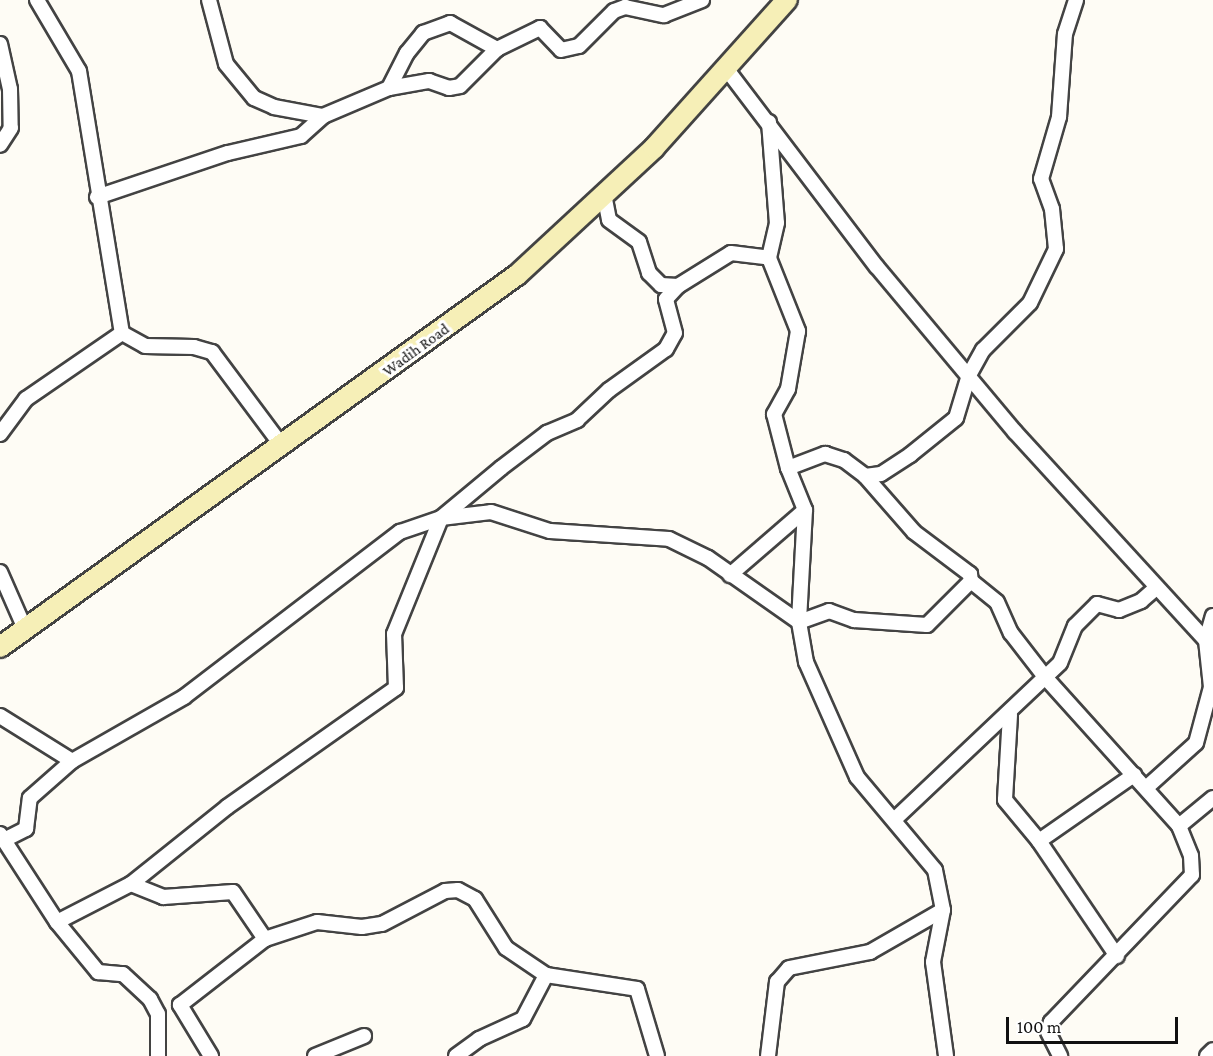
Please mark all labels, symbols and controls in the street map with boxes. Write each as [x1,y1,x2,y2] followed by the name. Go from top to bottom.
[379,319,453,381] street label: Wadih Road
[1009,1005,1182,1043] scale bar
[1017,1017,1061,1037] text: 100 m

